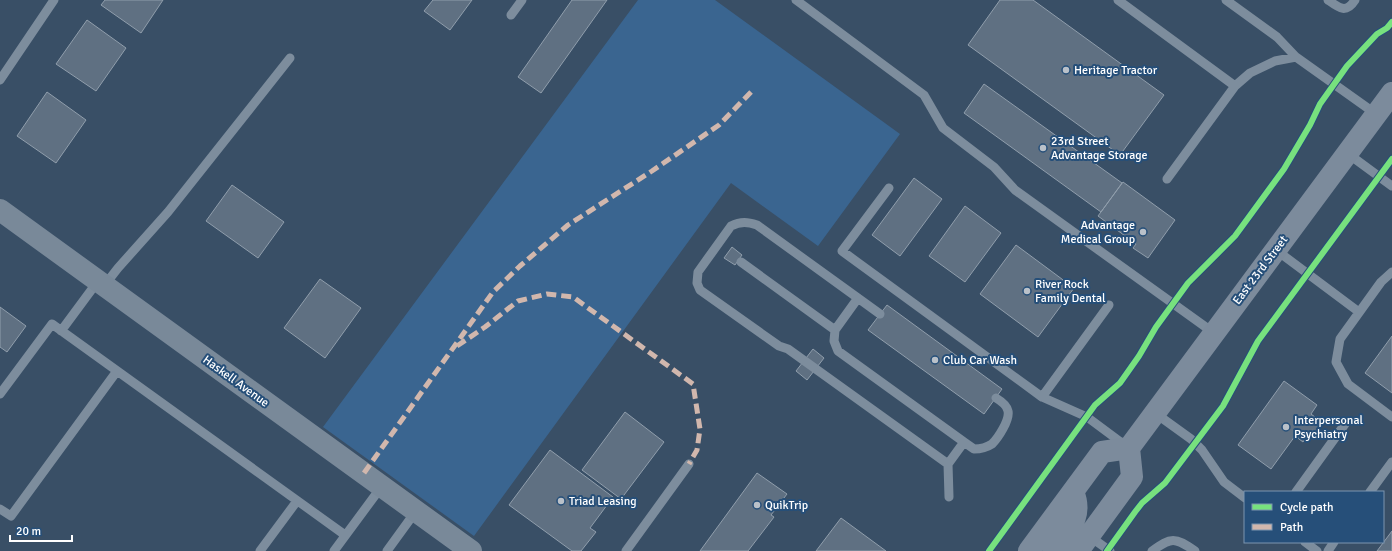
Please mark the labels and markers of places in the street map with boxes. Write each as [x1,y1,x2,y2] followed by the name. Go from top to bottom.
[1074,63,1158,78] place label: Heritage Tractor
[1061,65,1071,75] marker: Heritage Tractor
[1051,134,1148,163] place label: 23rd Street Advantage Storage
[1038,143,1048,153] marker: 23rd Street Advantage Storage
[1061,218,1135,247] place label: Advantage Medical Group
[1138,227,1148,237] marker: Advantage Medical Group
[1035,277,1106,306] place label: River Rock Family Dental
[1022,286,1032,296] marker: River Rock Family Dental
[943,353,1017,368] place label: Club Car Wash
[930,355,940,365] marker: Club Car Wash
[1294,413,1363,442] place label: Interpersonal Psychiatry
[1281,422,1291,432] marker: Interpersonal Psychiatry
[569,494,637,509] place label: Triad Leasing
[556,496,566,506] marker: Triad Leasing
[765,498,808,513] place label: QuikTrip
[752,500,762,510] marker: QuikTrip

